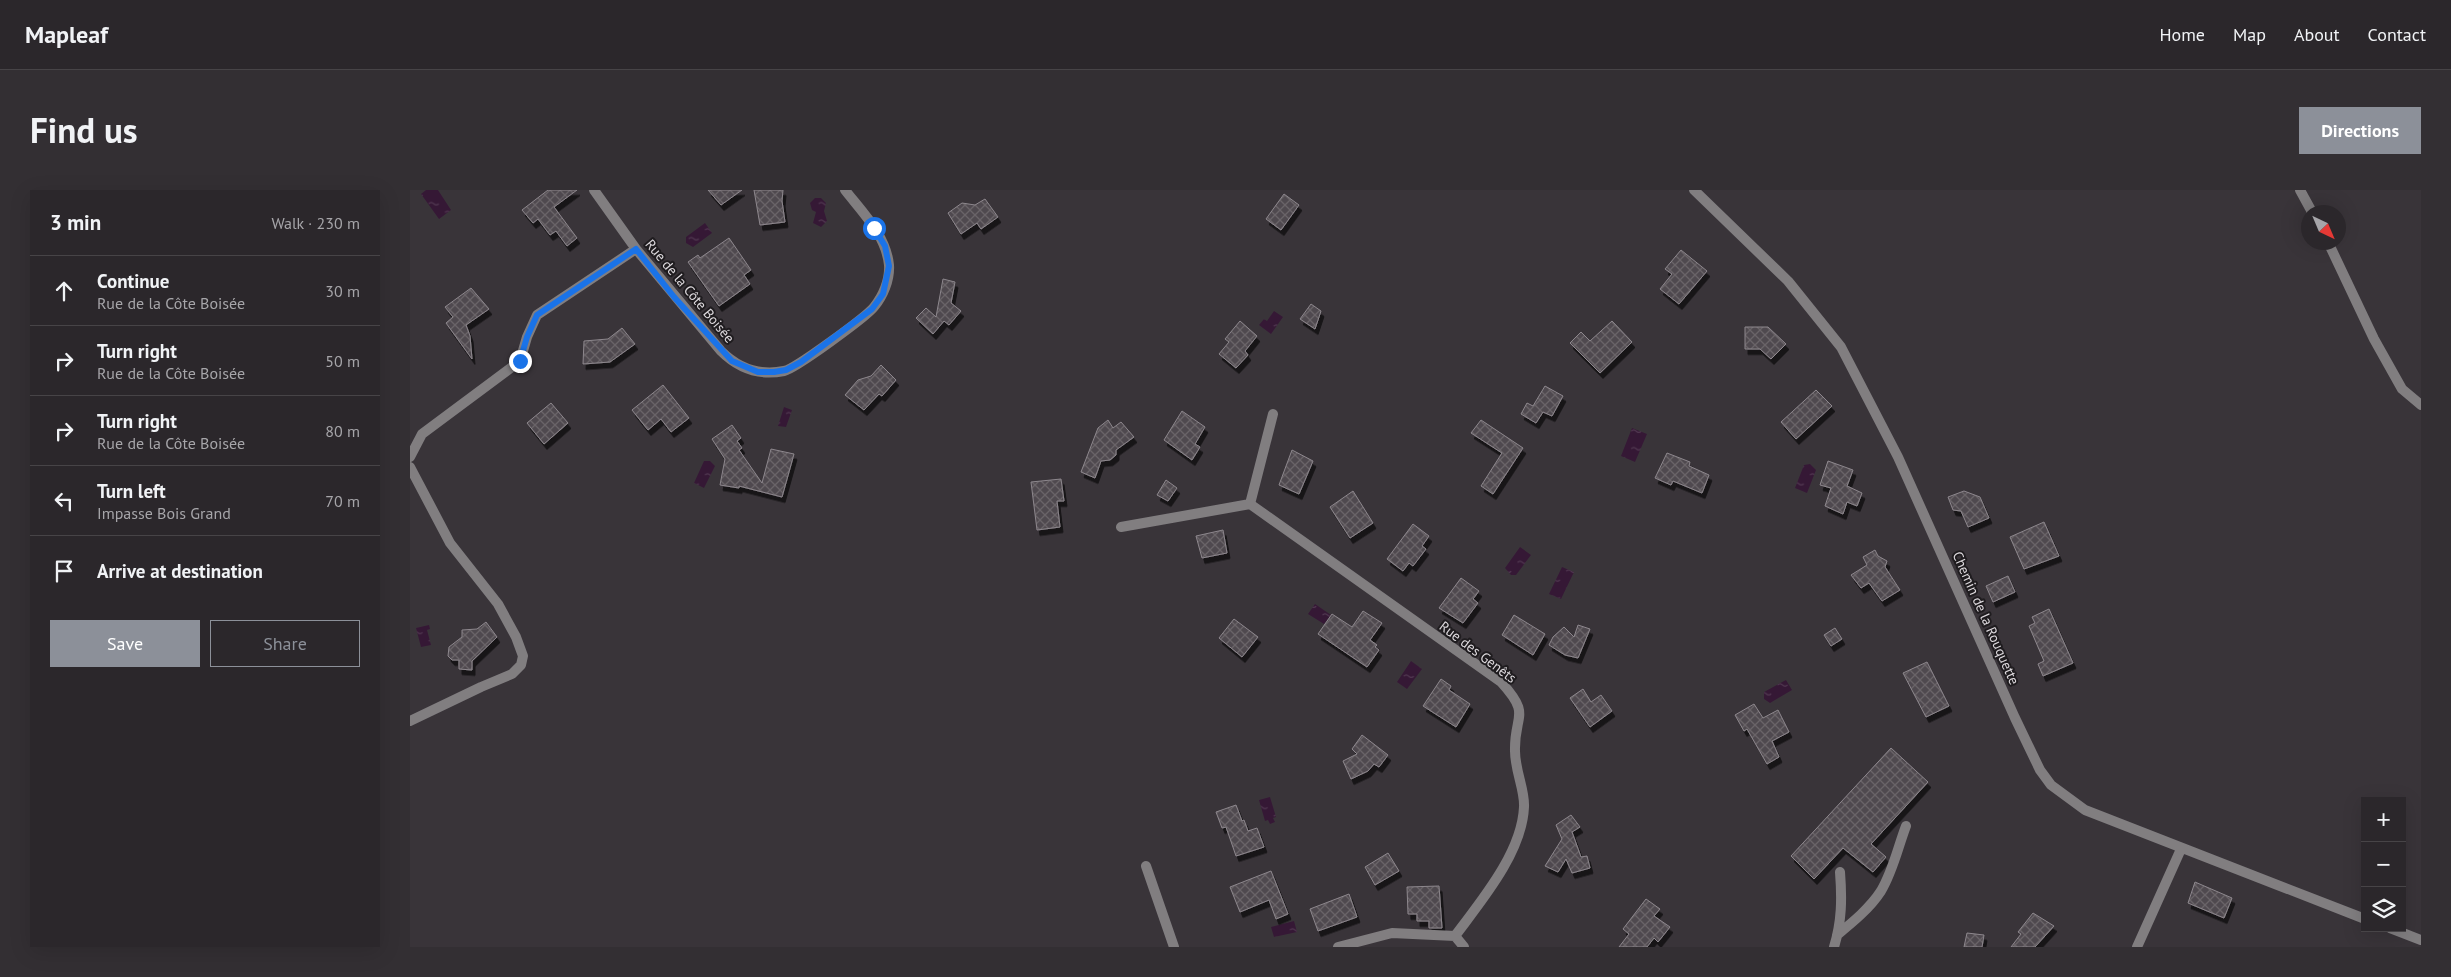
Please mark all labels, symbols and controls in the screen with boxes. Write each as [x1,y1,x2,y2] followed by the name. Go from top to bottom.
[25,19,108,50] text: Mapleaf
[2159,23,2205,46] text: Home
[2233,23,2266,46] text: Map
[2294,23,2340,46] text: About
[2368,23,2426,46] text: Contact
[30,107,138,153] text: Find us
[2299,107,2421,154] button: Directions
[2301,205,2346,250] north arrow
[50,209,101,236] text: 3 min
[271,213,360,233] text: Walk · 230 m
[863,217,886,240] route start
[641,236,739,346] street label: Rue de la Côte Boisée
[97,269,169,293] text: Continue
[50,277,78,305] icon: ahead
[325,281,360,301] text: 30 m
[97,293,245,313] text: Rue de la Côte Boisée
[97,339,177,363] text: Turn right
[50,347,78,375] icon: right
[509,350,532,373] route end
[325,351,360,371] text: 50 m
[97,363,245,383] text: Rue de la Côte Boisée
[97,409,177,433] text: Turn right
[50,417,78,445] icon: right
[325,421,360,441] text: 80 m
[97,433,245,453] text: Rue de la Côte Boisée
[97,479,166,503] text: Turn left
[50,487,78,515] icon: left
[325,491,360,511] text: 70 m
[97,503,231,523] text: Impasse Bois Grand
[1949,549,2023,687] street label: Chemin de la Rouquette
[50,557,78,585] icon: arrive
[97,559,263,583] text: Arrive at destination
[1436,617,1520,687] street label: Rue des Genêts
[50,620,200,667] button: Save
[210,620,360,667] button: Share
[2361,797,2406,932] map controls
[2361,797,2406,842] button: +
[2361,842,2406,887] button: −
[2361,887,2406,932] button: layers

